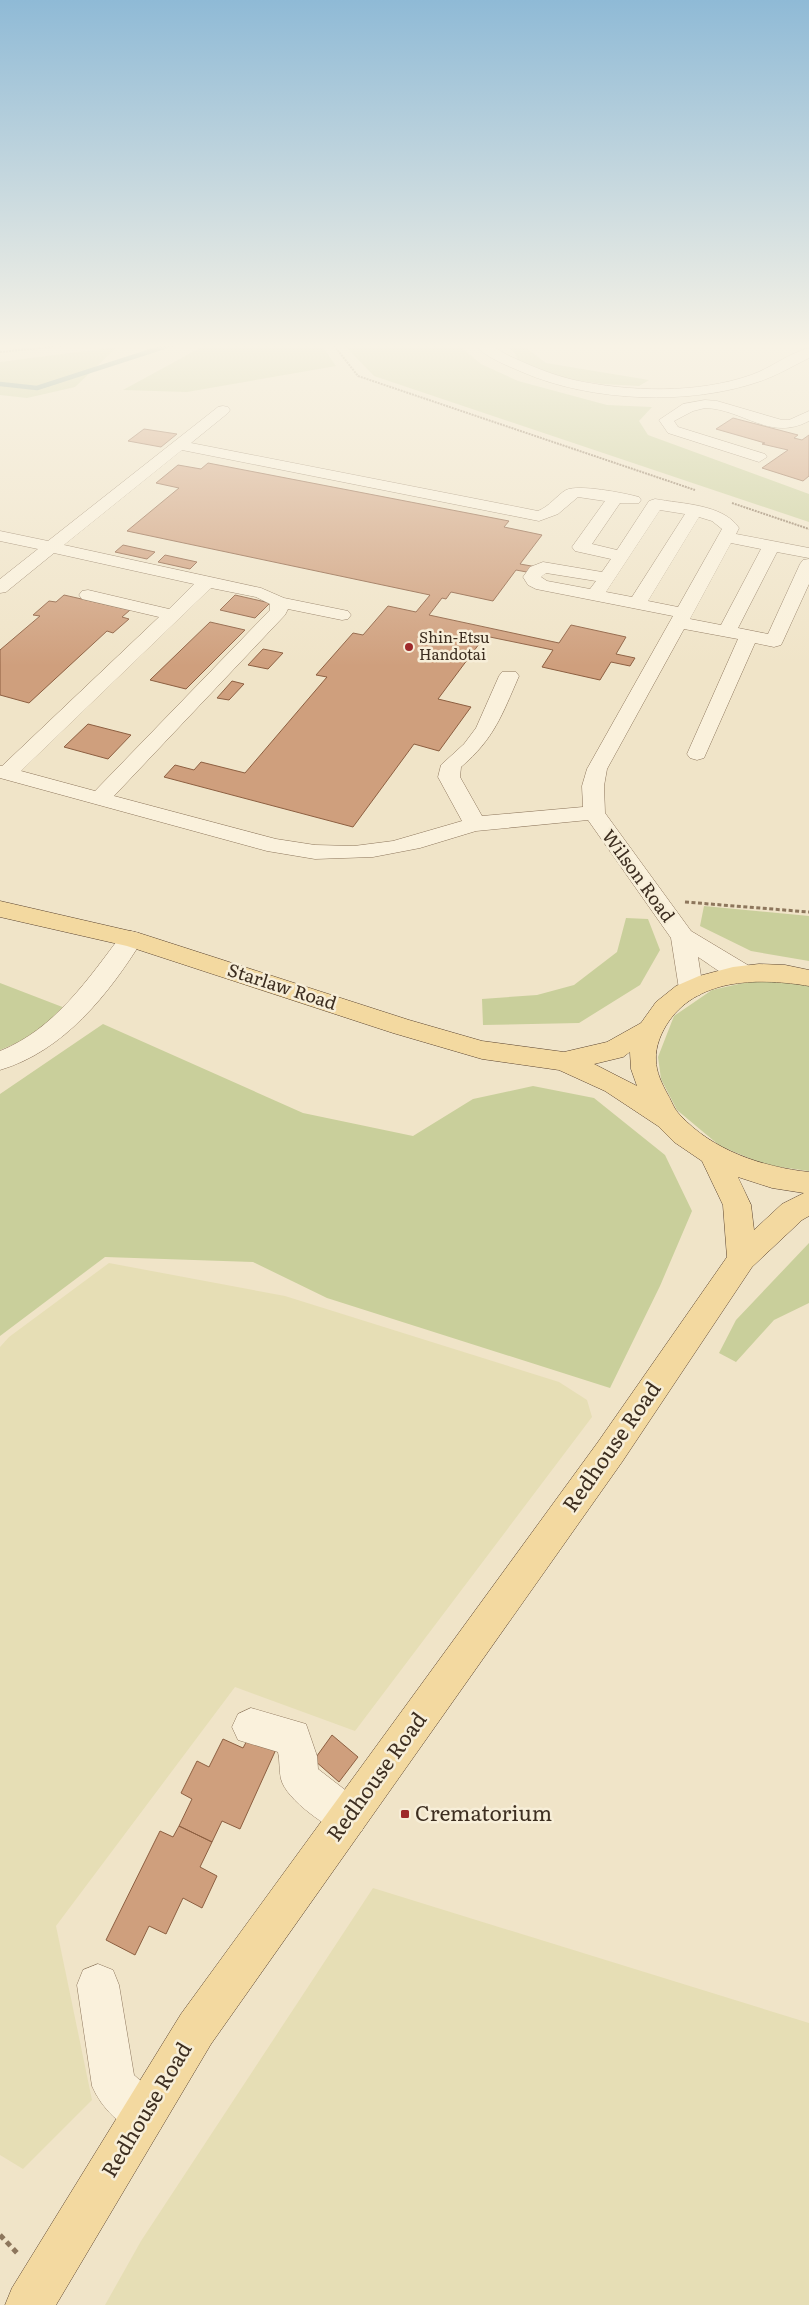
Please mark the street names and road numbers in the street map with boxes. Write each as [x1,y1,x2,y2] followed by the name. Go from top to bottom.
[596,823,682,927] street label: Wilson Road
[224,955,340,1016] street label: Starlaw Road
[553,1374,667,1517] street label: Redhouse Road
[317,1704,433,1847] street label: Redhouse Road
[92,2035,198,2182] street label: Redhouse Road

